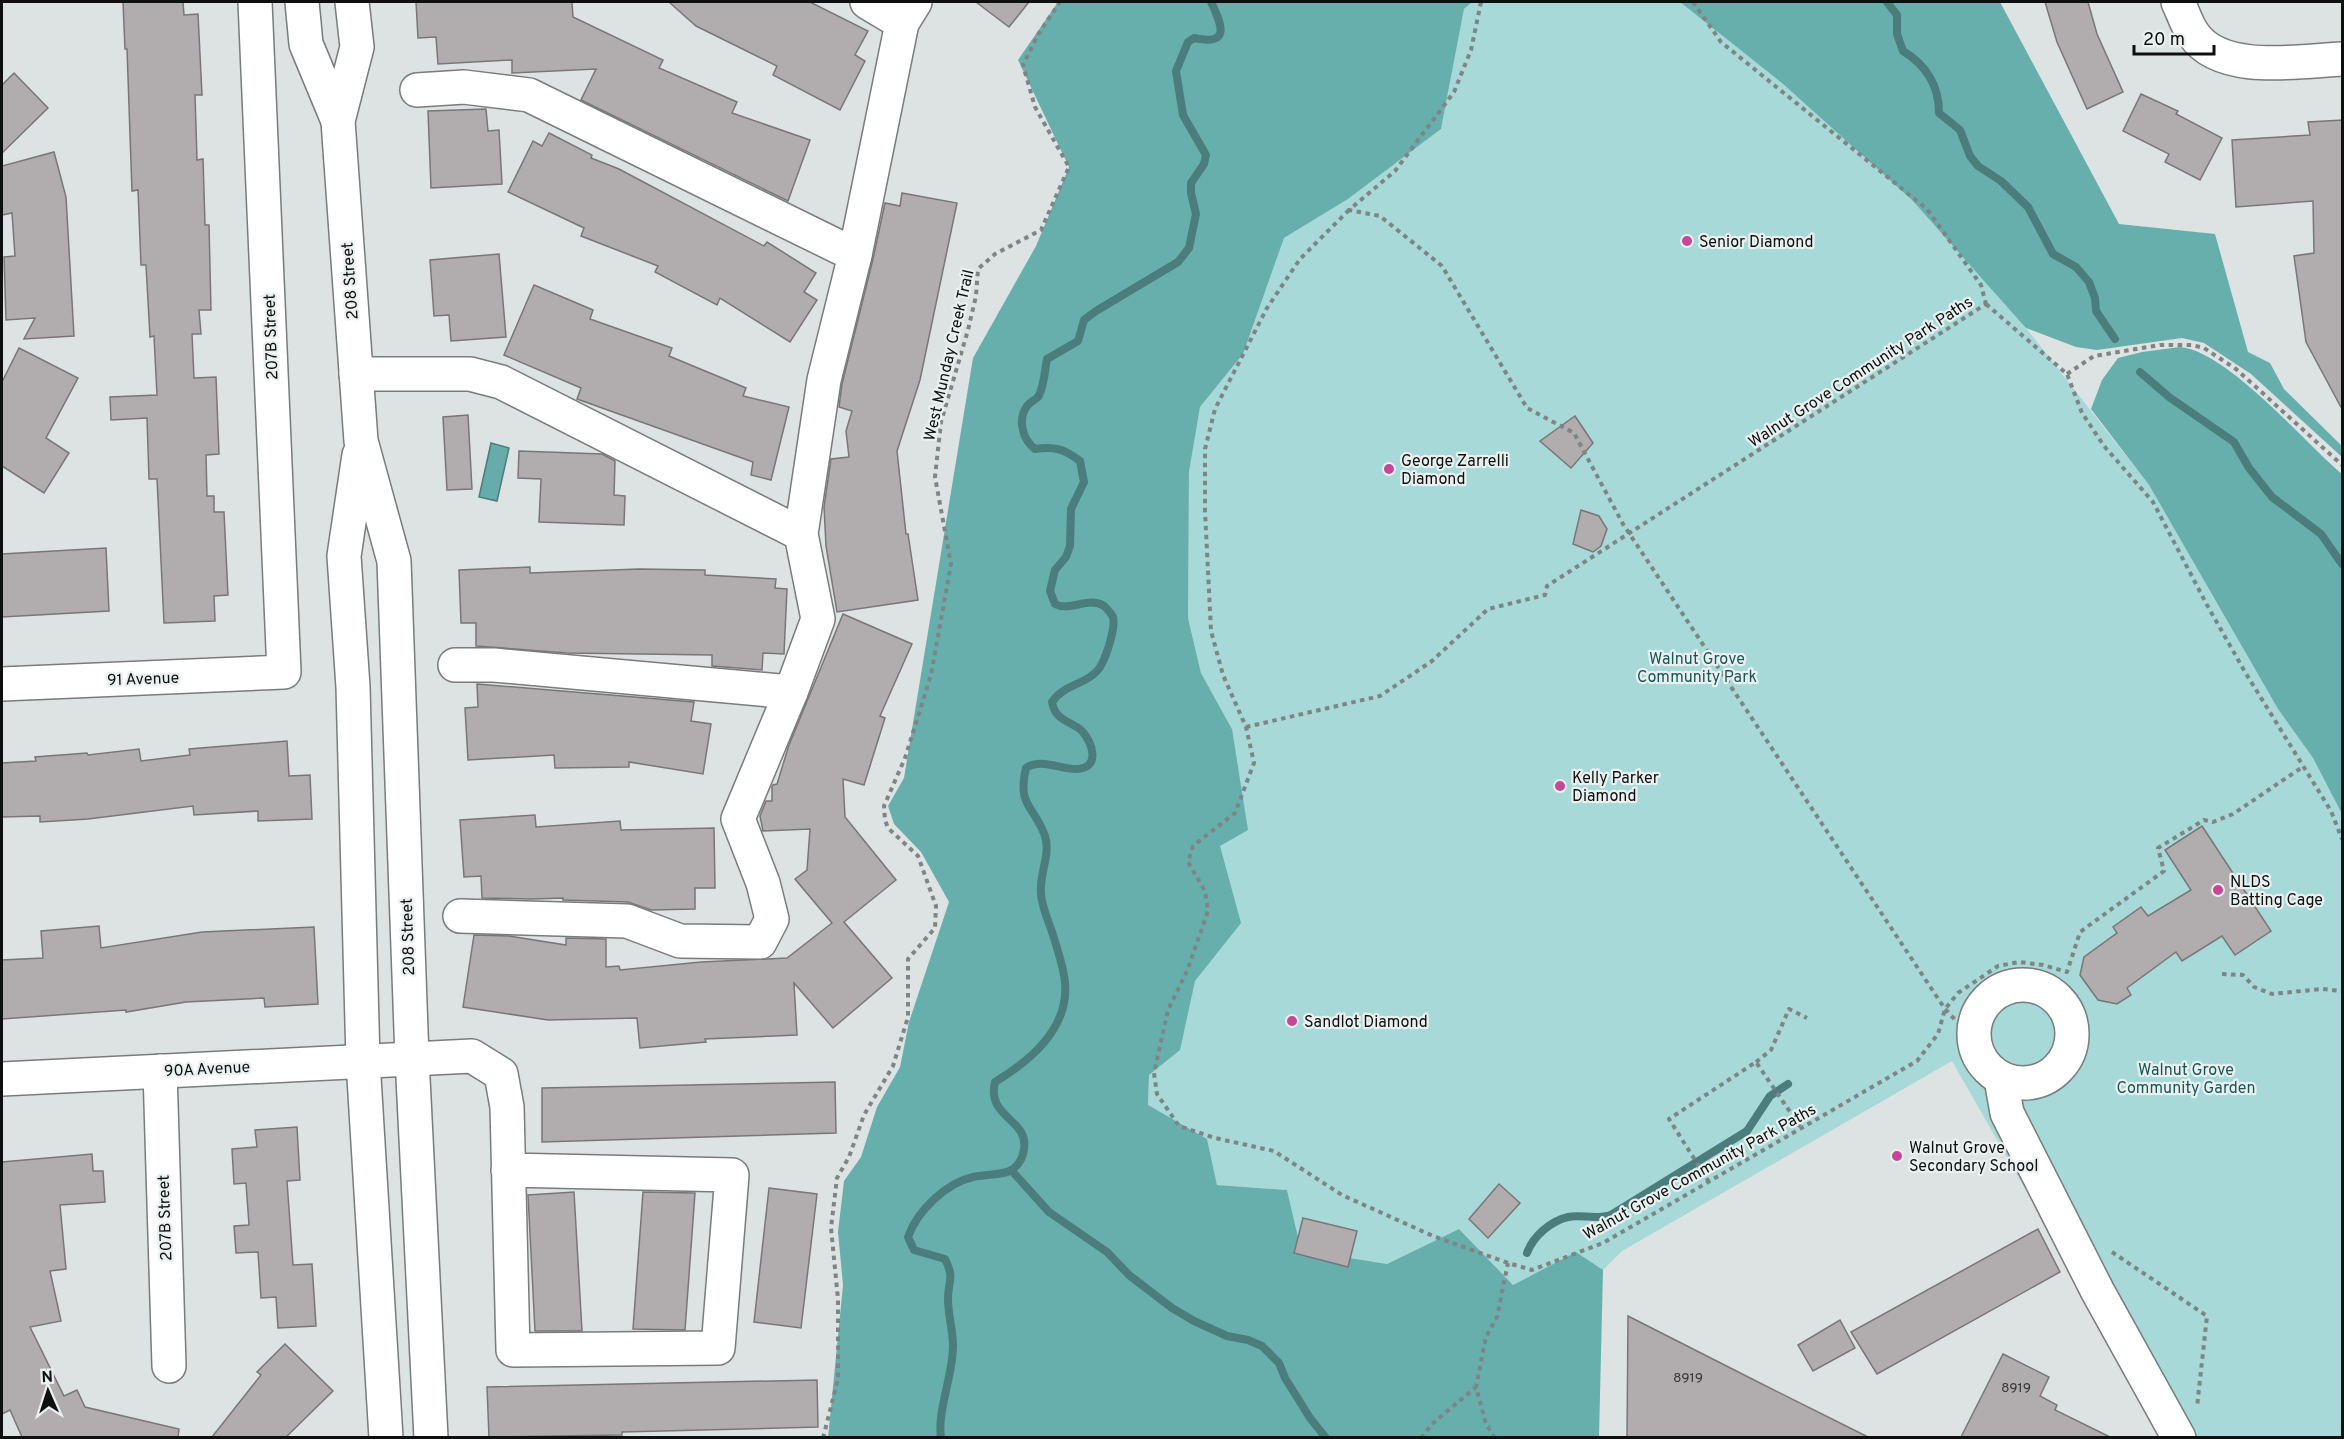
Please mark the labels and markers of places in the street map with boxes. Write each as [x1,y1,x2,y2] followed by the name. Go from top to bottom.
[1699,233,1813,253] place label: Senior Diamond
[1680,234,1694,248] marker: Senior Diamond
[1401,452,1509,490] place label: George Zarrelli Diamond
[1382,462,1396,476] marker: George Zarrelli Diamond
[1572,769,1659,807] place label: Kelly Parker Diamond
[1553,779,1567,793] marker: Kelly Parker Diamond
[2230,873,2323,911] place label: NLDS Batting Cage
[2211,883,2225,897] marker: NLDS Batting Cage
[1304,1013,1428,1033] place label: Sandlot Diamond
[1285,1014,1299,1028] marker: Sandlot Diamond
[1909,1139,2038,1177] place label: Walnut Grove Secondary School
[1890,1149,1904,1163] marker: Walnut Grove Secondary School

